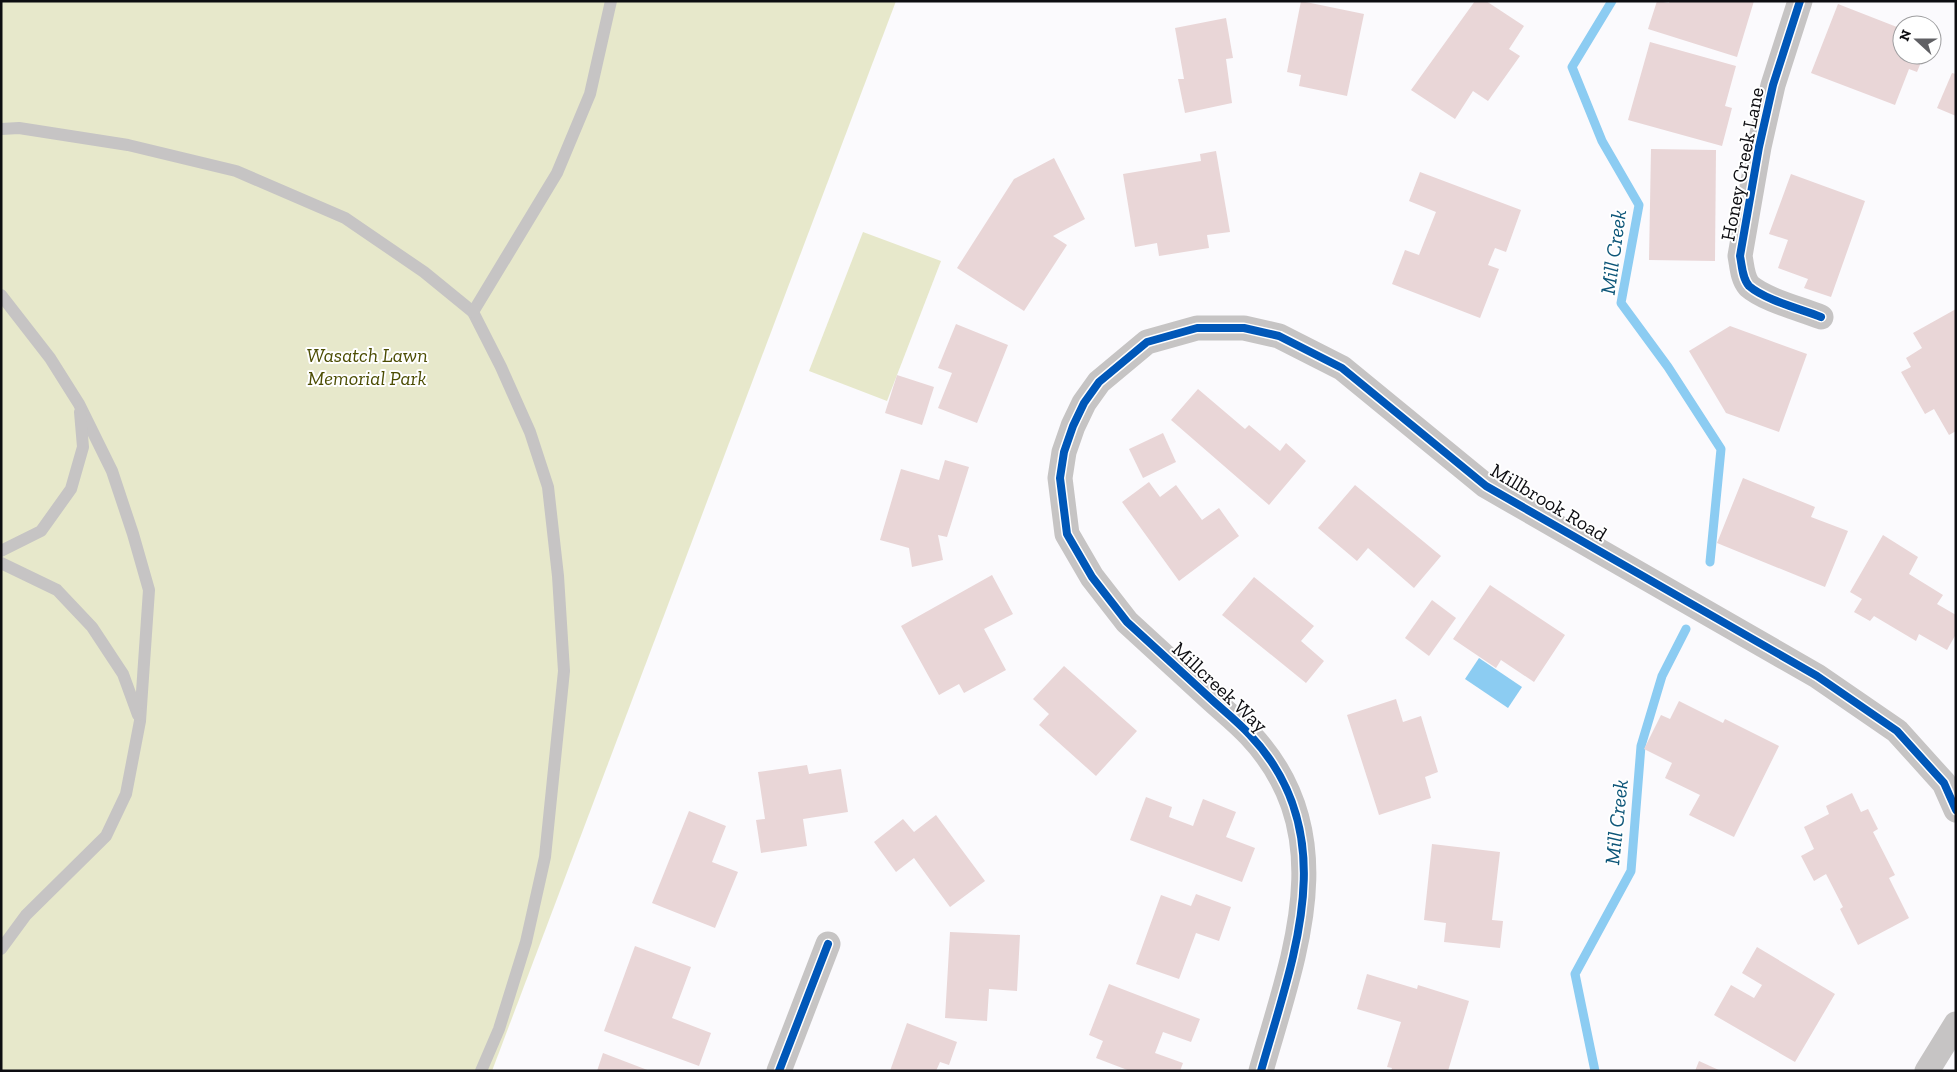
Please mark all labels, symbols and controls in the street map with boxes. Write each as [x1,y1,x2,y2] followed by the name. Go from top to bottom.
[1892,15,1942,65] north arrow
[1895,27,1915,44] text: N
[1715,85,1769,243] street label: Honey Creek Lane
[1595,208,1631,296] water label: Mill Creek
[306,343,428,390] park label: Wasatch Lawn Memorial Park
[1486,458,1612,546] street label: Millbrook Road
[1167,637,1273,738] street label: Millcreek Way
[1599,778,1633,866] water label: Mill Creek

